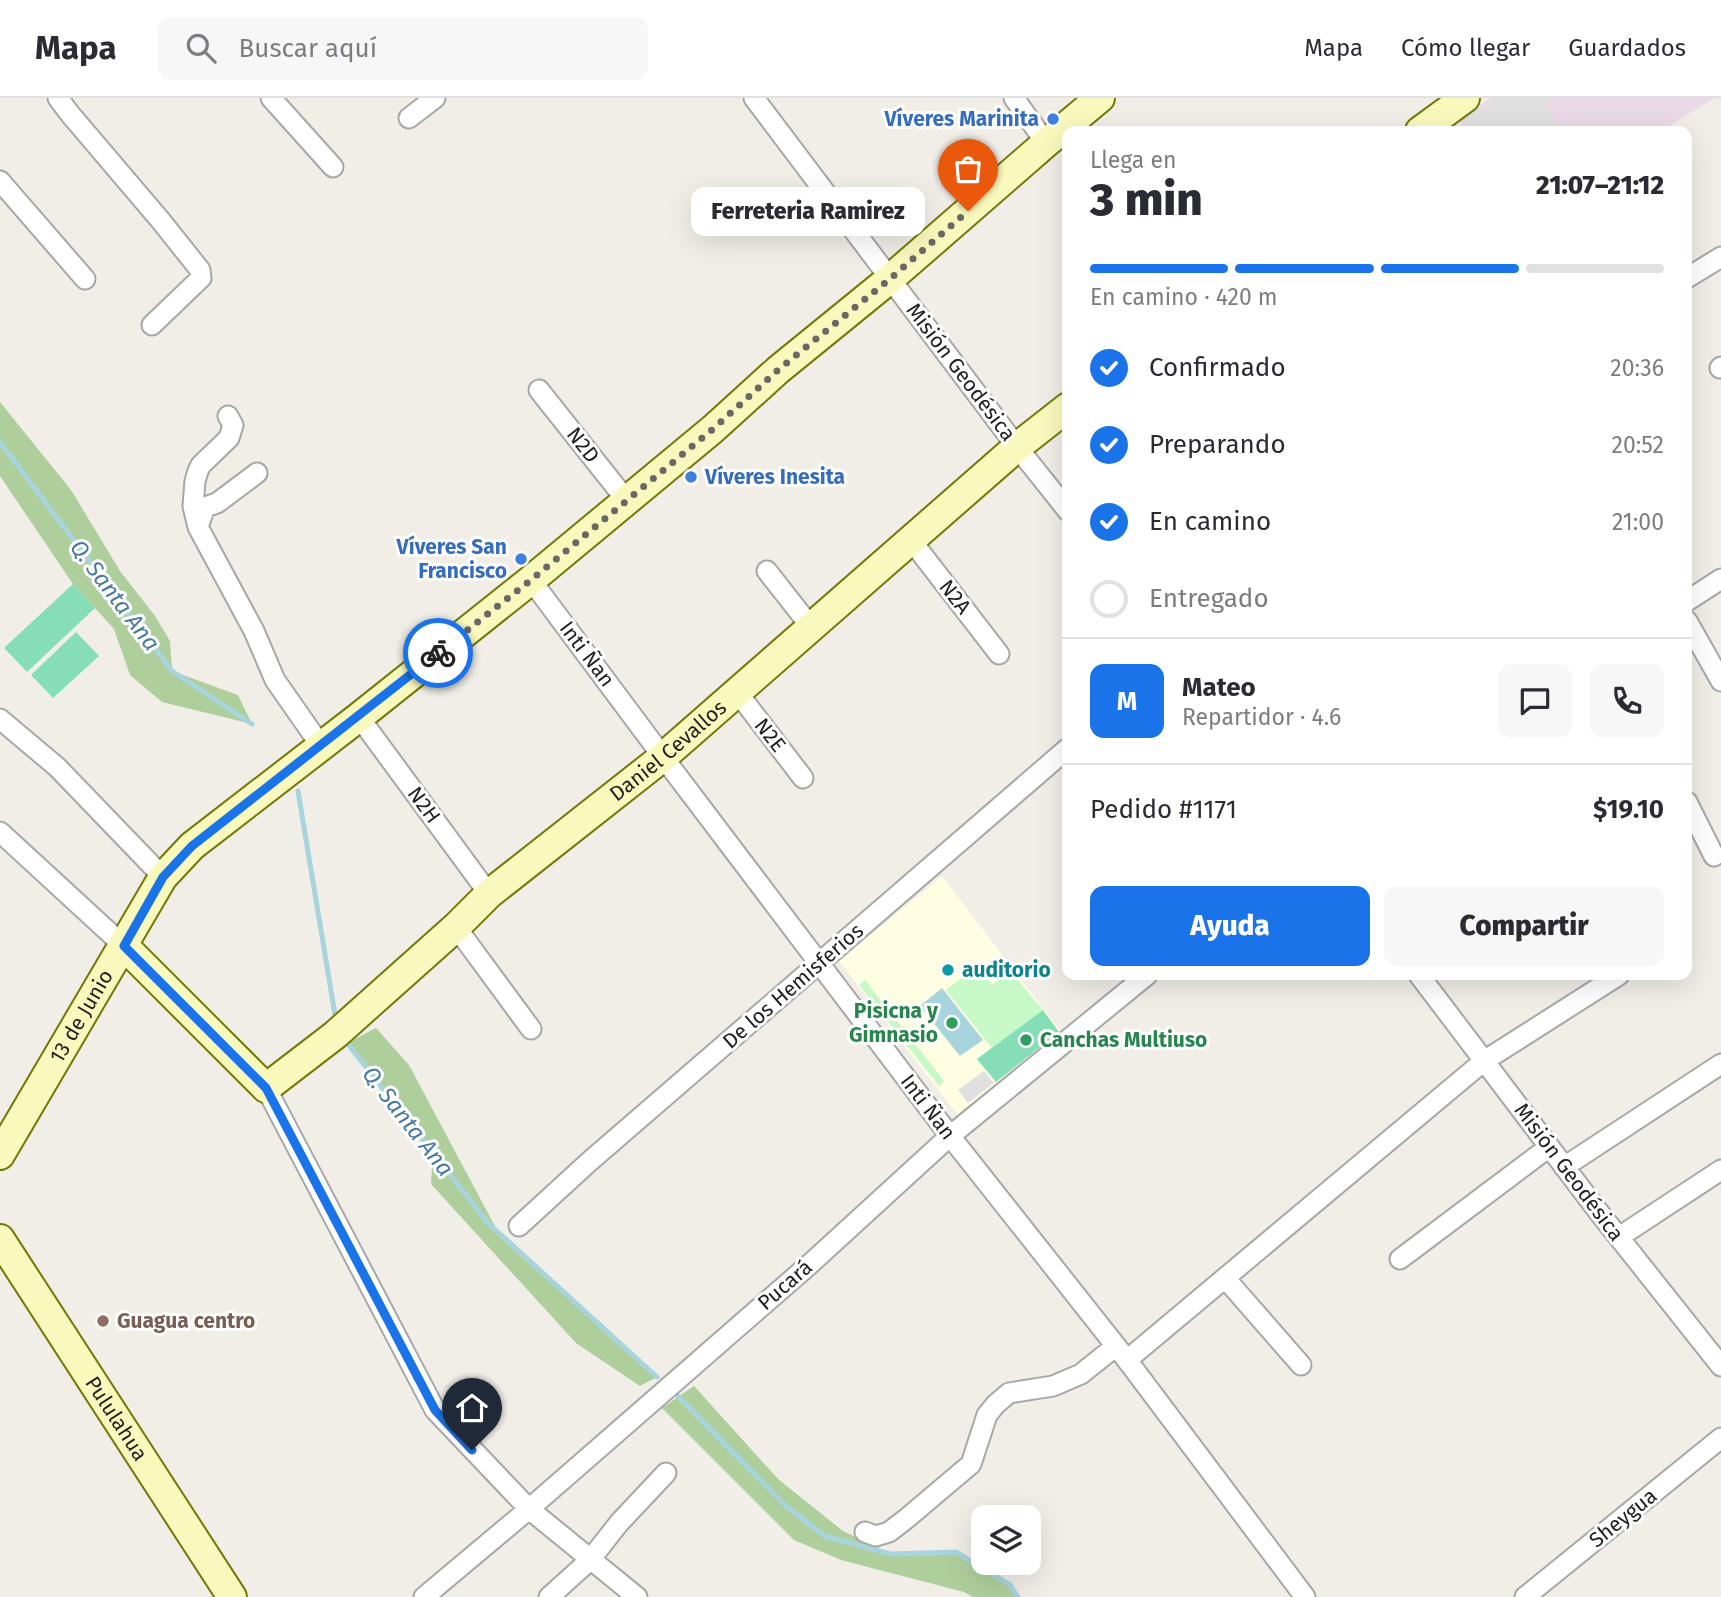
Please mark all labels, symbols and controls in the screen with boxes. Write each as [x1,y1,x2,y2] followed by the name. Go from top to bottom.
[158,17,648,80] search box
[35,28,116,68] text: Mapa
[182,29,220,67] icon: search
[238,33,377,64] text: Buscar aquí
[1304,34,1363,62] text: Mapa
[1401,34,1530,62] text: Cómo llegar
[1568,34,1686,62] text: Guardados
[883,106,1039,132] place label: Víveres Marinita
[1045,111,1061,127] marker: Víveres Marinita
[938,139,998,211] pin
[1090,146,1176,174] text: Llega en
[949,150,987,188] icon: bag
[1536,170,1664,201] text: 21:07–21:12
[1090,172,1203,227] text: 3 min
[692,186,926,236] callout: Ferreteria Ramirez
[711,197,905,225] text: Ferreteria Ramirez
[1090,283,1278,311] text: En camino · 420 m
[901,298,1021,446] street label: Misión Geodésica
[1090,349,1128,387] icon: check
[1149,352,1286,383] text: Confirmado
[1610,354,1664,382] text: 20:36
[561,422,605,468] street label: N2D
[1090,426,1128,464] icon: check
[1149,429,1286,460] text: Preparando
[1612,431,1664,459] text: 20:52
[704,464,845,490] place label: Víveres Inesita
[683,469,699,485] marker: Víveres Inesita
[1090,503,1128,541] icon: check
[1149,506,1271,537] text: En camino
[1612,508,1664,536] text: 21:00
[64,534,166,656] water label: Q. Santa Ana
[396,534,507,584] place label: Víveres San Francisco
[513,551,529,567] marker: Víveres San Francisco
[933,575,977,619] street label: N2A
[1149,583,1269,614] text: Entregado
[554,616,620,692] street label: Inti Ñan
[403,618,473,688] courier
[419,634,457,672] icon: bike
[1498,664,1572,738] button: chat
[1590,664,1664,738] button: phone
[1182,672,1256,703] text: Mateo
[1117,686,1137,717] text: M
[604,694,732,807] street label: Daniel Cevallos
[1182,703,1341,731] text: Repartidor · 4.6
[749,713,791,757] street label: N2E
[402,782,446,828] street label: N2H
[1090,794,1237,825] text: Pedido #1171
[1593,794,1664,825] text: $19.10
[1090,886,1370,966] button: Ayuda
[1384,886,1664,966] button: Compartir
[717,918,869,1054] street label: De los Hemisferios
[962,957,1051,983] place label: auditorio
[940,962,956,978] marker: auditorio
[44,965,119,1068] street label: 13 de Junio
[849,998,938,1048] place label: Pisicna y Gimnasio
[944,1015,960,1031] marker: Pisicna y Gimnasio
[1040,1027,1207,1053] place label: Canchas Multiuso
[1018,1032,1034,1048] marker: Canchas Multiuso
[356,1060,460,1182] water label: Q. Santa Ana
[895,1069,961,1145] street label: Inti Ñan
[1509,1098,1629,1246] street label: Misión Geodésica
[752,1254,818,1316] street label: Pucará
[117,1308,255,1334] place label: Guagua centro
[95,1313,111,1329] marker: Guagua centro
[79,1371,153,1466] street label: Pululahua
[442,1378,502,1450] pin
[453,1389,491,1427] icon: home
[1584,1483,1662,1553] street label: Sheygua
[971,1505,1041,1575] map controls
[971,1505,1041,1575] button: layers

